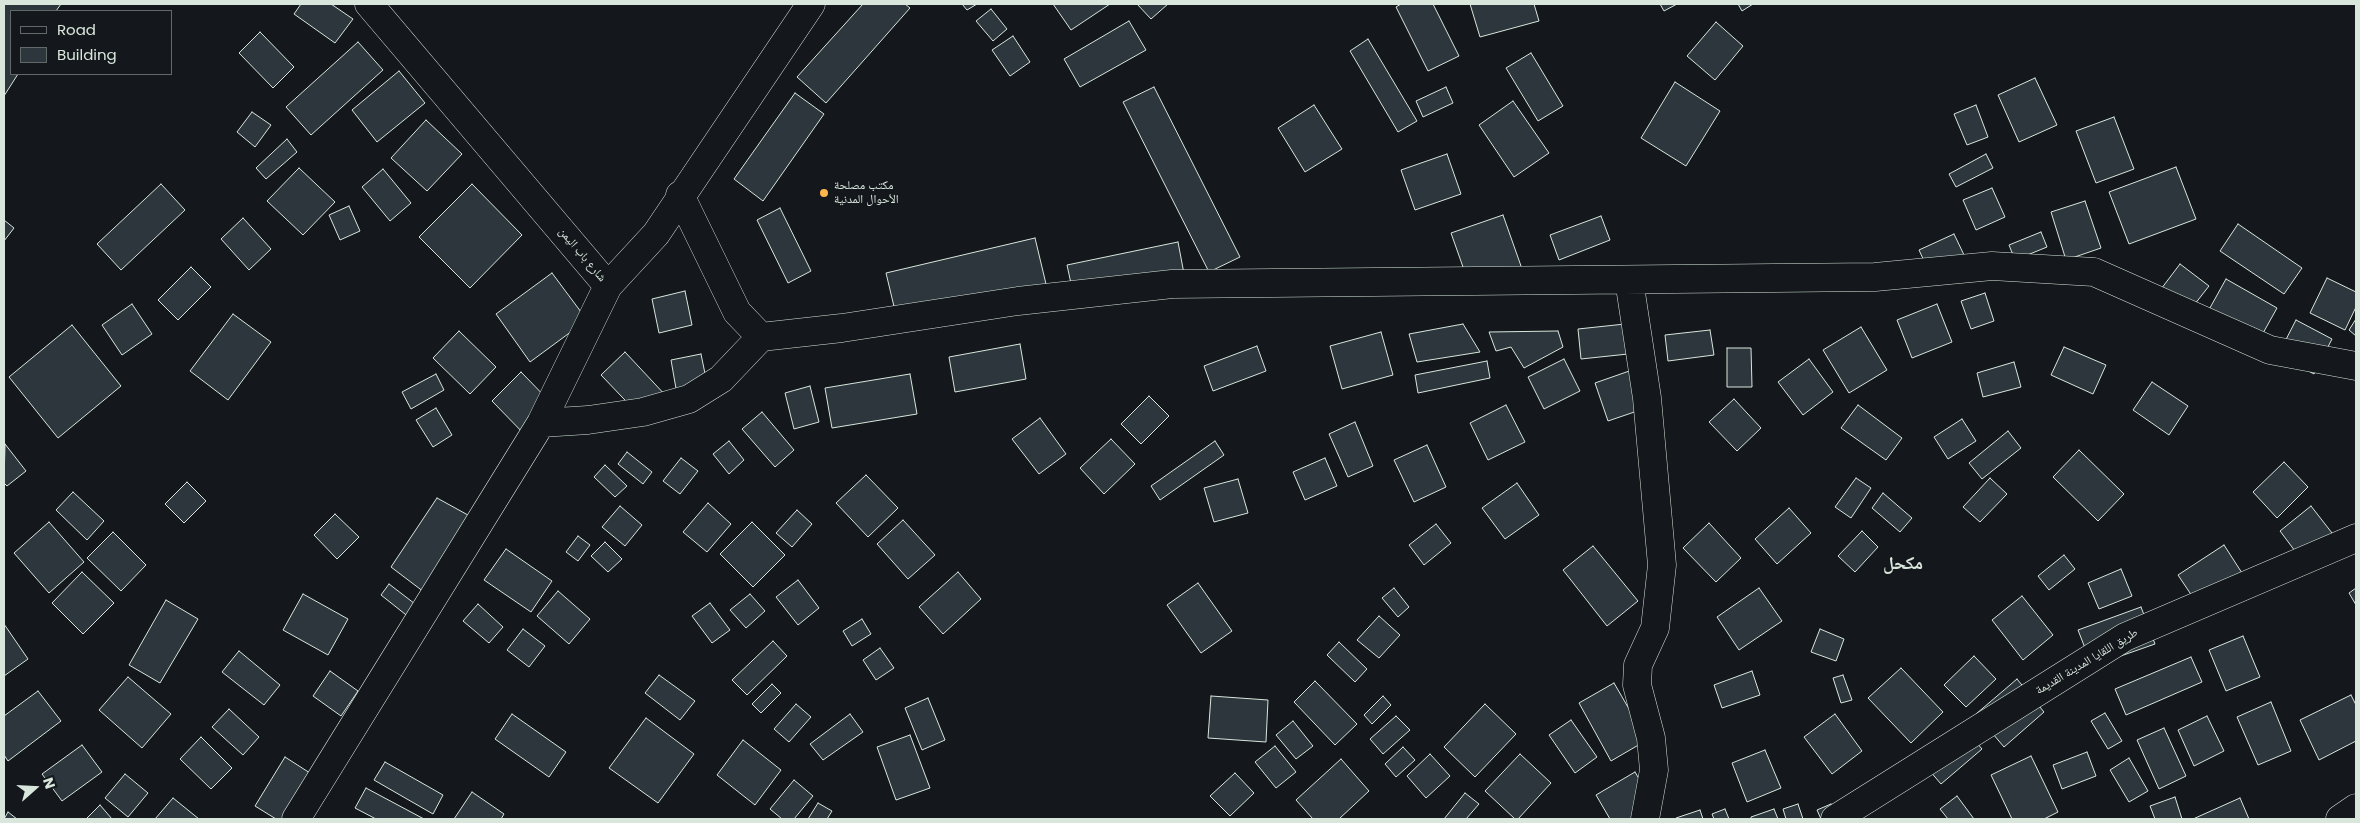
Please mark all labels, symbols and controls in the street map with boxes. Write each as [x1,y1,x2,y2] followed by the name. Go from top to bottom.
[10,10,172,75] legend
[57,19,96,40] text: Road
[57,44,117,65] text: Building
[834,179,899,207] place label: مكتب مصلحة الأحوال المدنية
[818,187,830,199] marker: مكتب مصلحة الأحوال المدنية
[555,225,609,285] street label: شارع باب اليمن
[1883,553,1923,575] district label: مكحل
[2033,626,2141,698] street label: طريق اللقايا المدينة القديمة
[10,763,60,813] north arrow
[38,775,60,791] text: N

